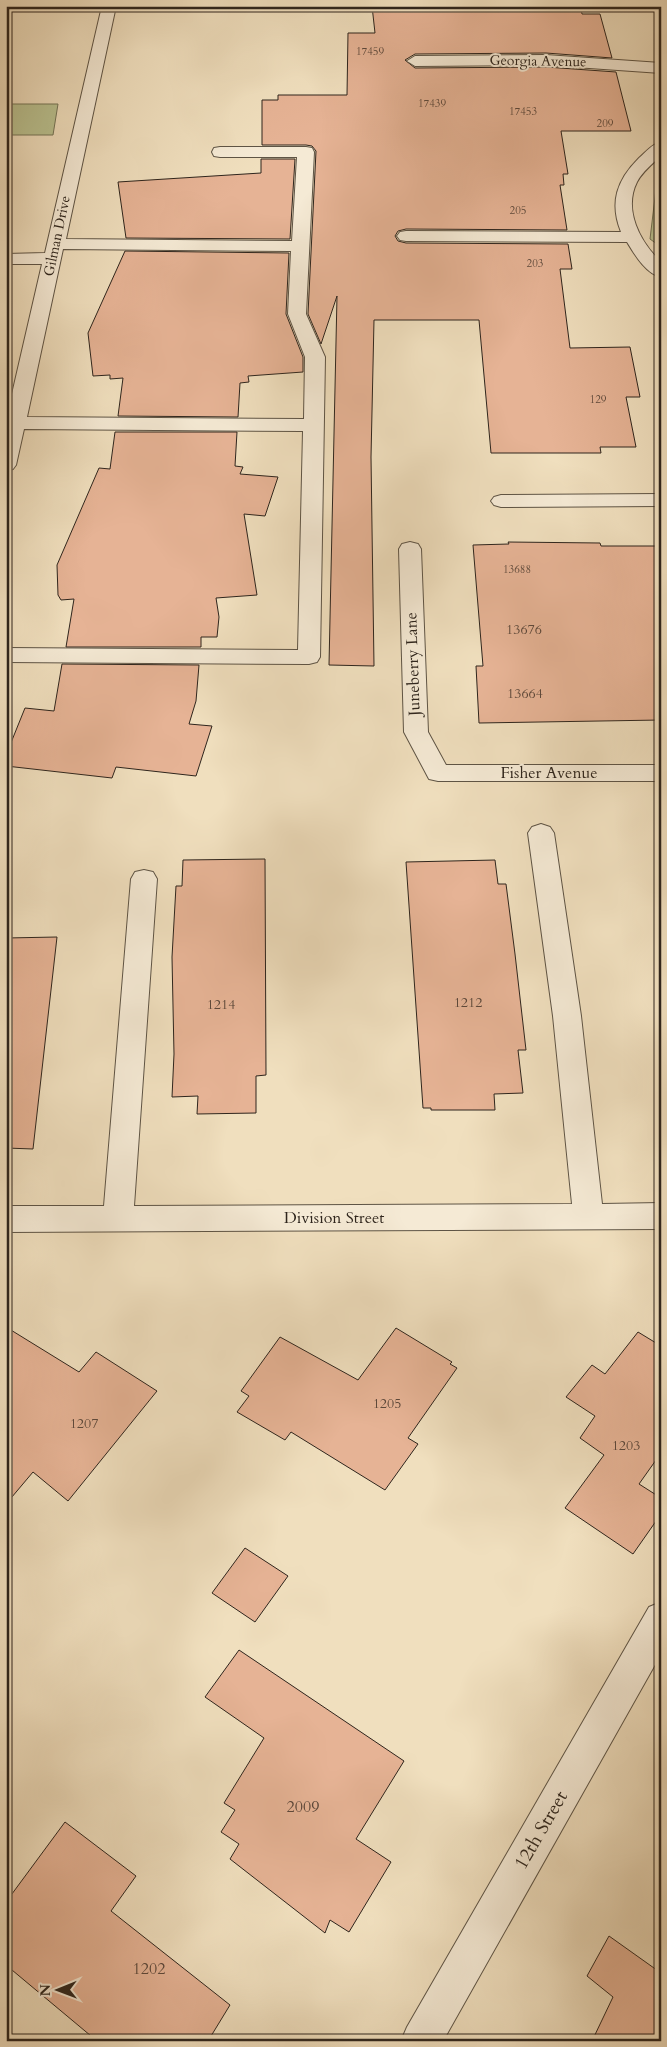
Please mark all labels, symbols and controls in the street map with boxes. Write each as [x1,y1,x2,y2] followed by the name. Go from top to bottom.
[356,44,384,59] house number: 17459
[489,51,587,71] street label: Georgia Avenue
[418,96,446,111] house number: 17439
[509,104,537,119] house number: 17453
[597,116,614,131] house number: 209
[39,194,75,278] street label: Gilman Drive
[510,203,526,218] house number: 205
[527,256,544,271] house number: 203
[590,392,607,407] house number: 129
[503,562,531,577] house number: 13688
[400,612,426,718] street label: Juneberry Lane
[506,620,542,639] house number: 13676
[507,684,543,703] house number: 13664
[500,762,598,784] street label: Fisher Avenue
[454,993,482,1012] house number: 1212
[207,995,235,1014] house number: 1214
[284,1207,384,1229] street label: Division Street
[373,1394,401,1413] house number: 1205
[70,1414,98,1433] house number: 1207
[612,1436,640,1455] house number: 1203
[508,1786,574,1874] street label: 12th Street
[287,1796,319,1818] house number: 2009
[133,1958,165,1980] house number: 1202
[32,1964,82,2014] north arrow
[36,1984,55,1996] text: N

